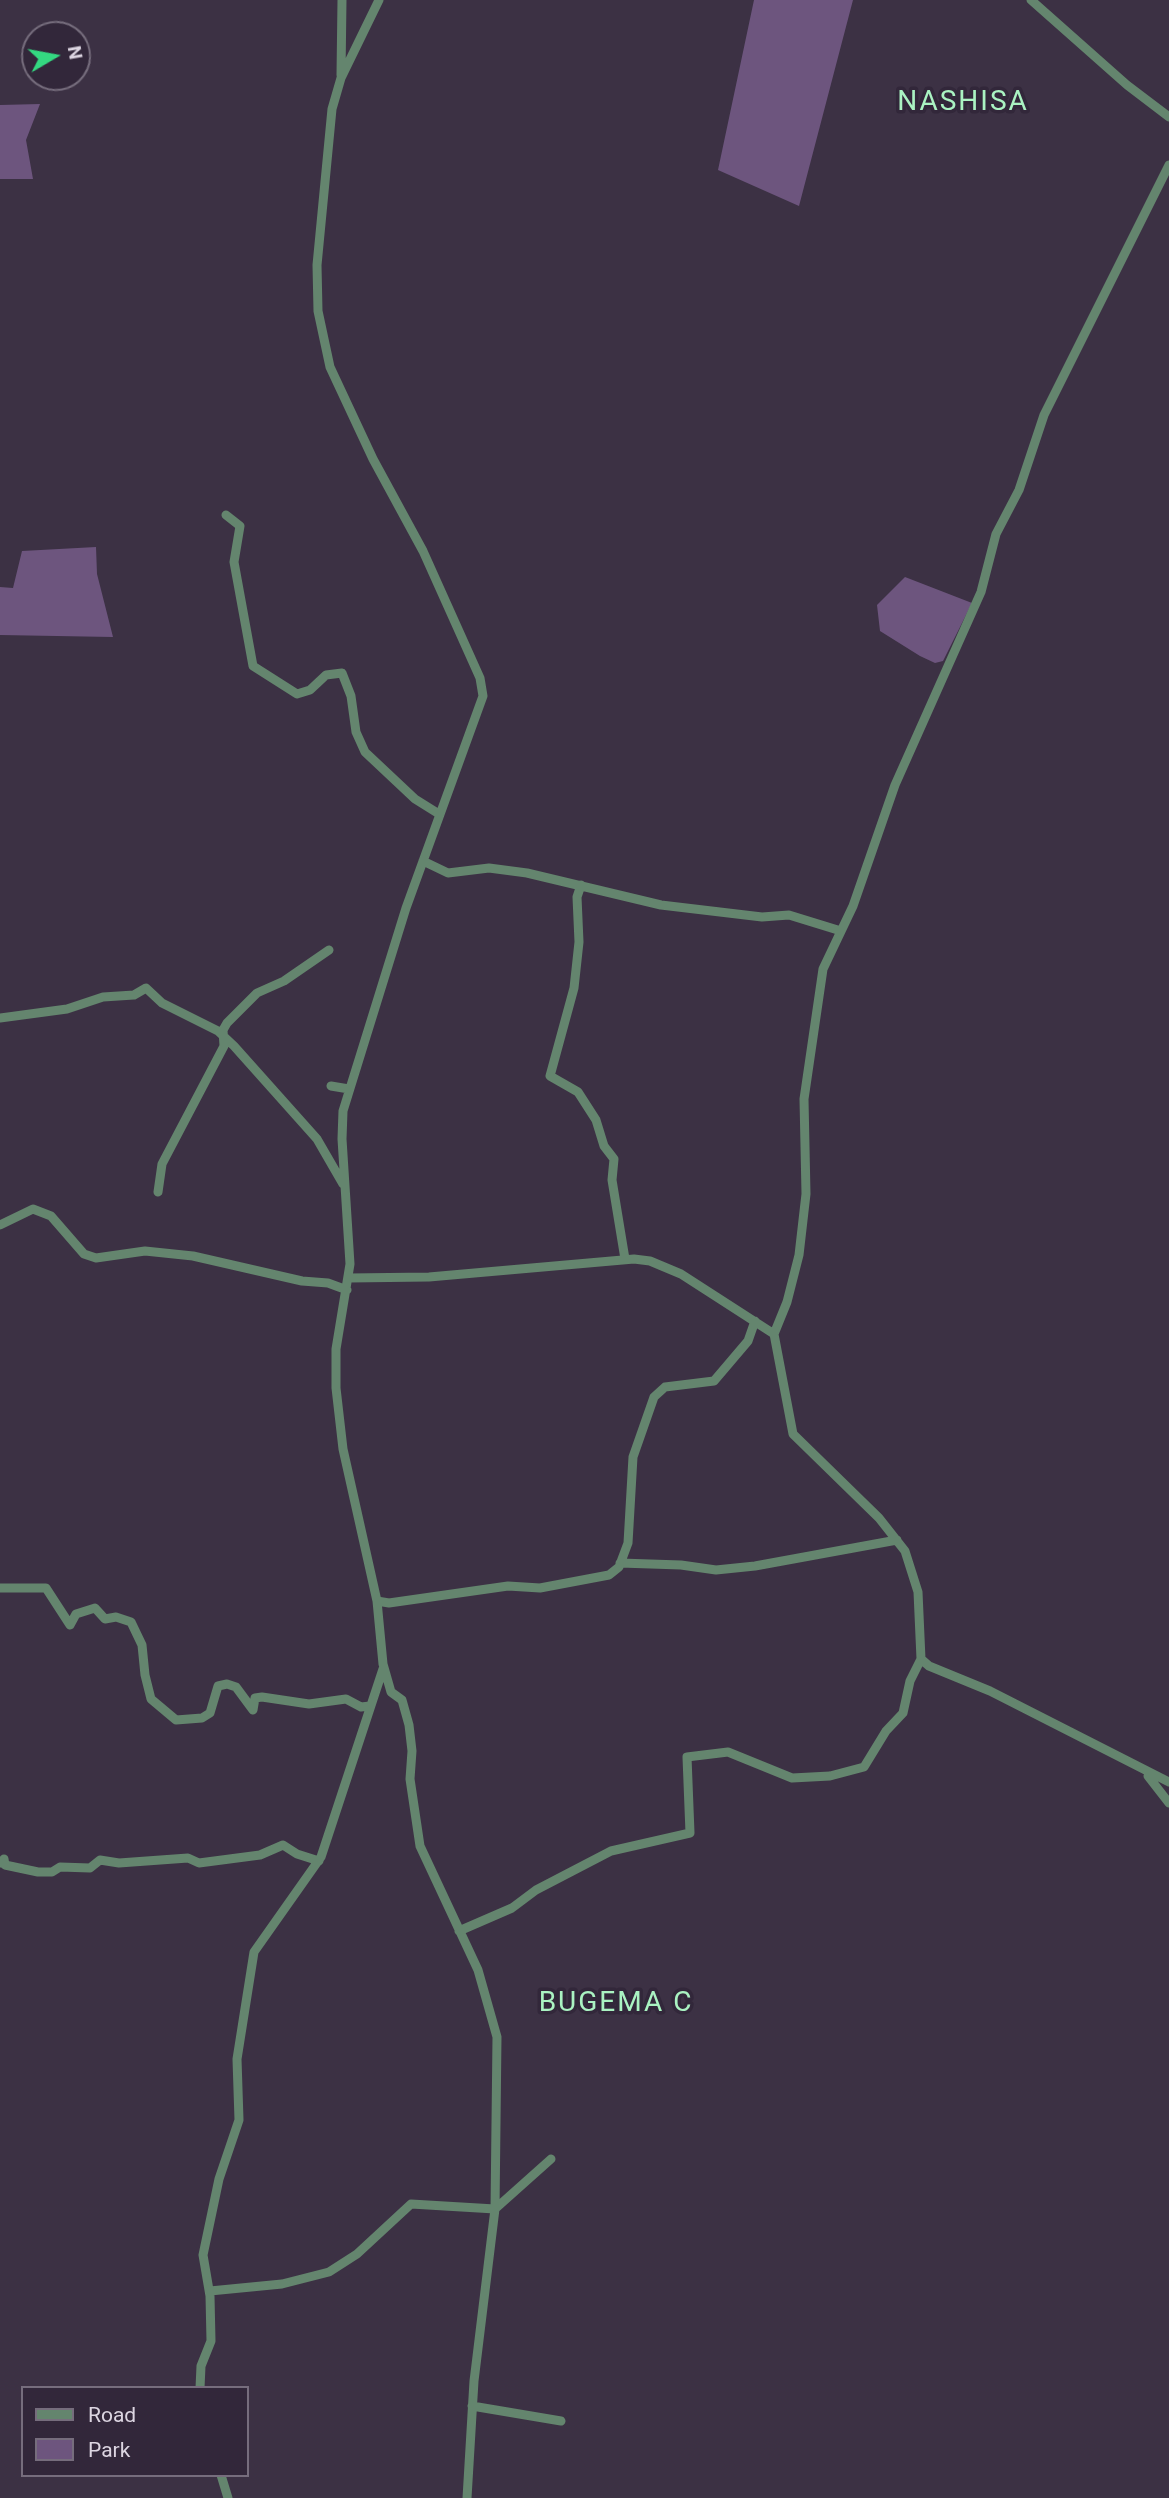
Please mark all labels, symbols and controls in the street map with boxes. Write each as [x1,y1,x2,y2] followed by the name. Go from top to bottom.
[21,21,91,91] north arrow
[63,44,88,61] text: N
[898,86,1028,120] district label: NASHISA
[540,1987,692,2021] district label: BUGEMA C
[21,2386,248,2477] legend
[88,2403,136,2427] text: Road
[88,2438,130,2462] text: Park

